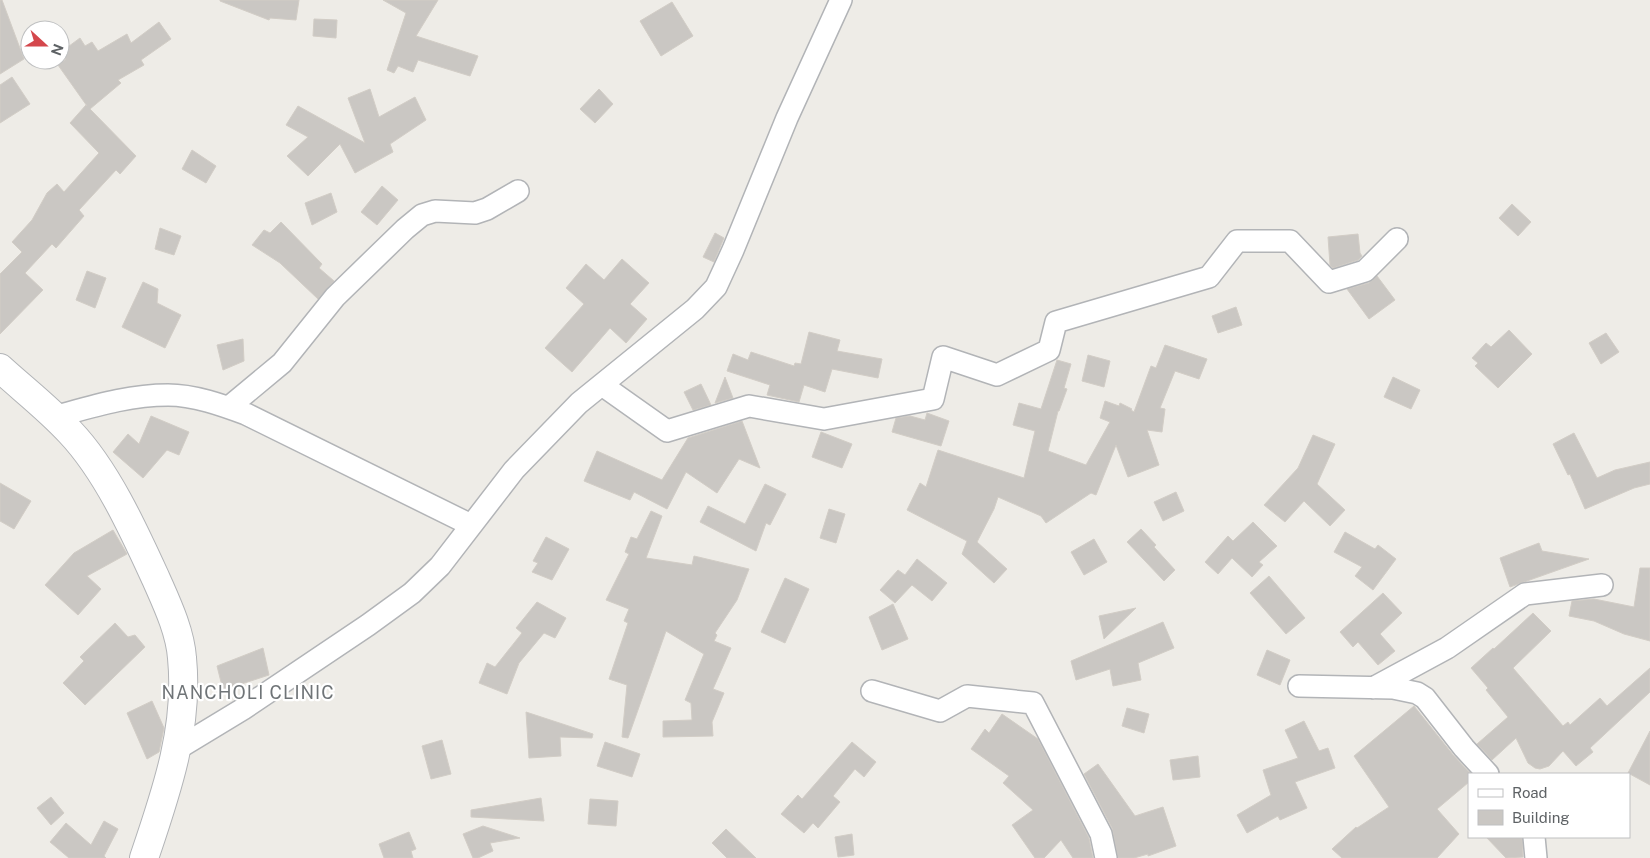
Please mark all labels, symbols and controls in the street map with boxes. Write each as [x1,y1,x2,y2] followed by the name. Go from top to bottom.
[20,20,70,70] north arrow
[48,42,67,58] text: N
[161,682,335,703] district label: NANCHOLI CLINIC
[1468,773,1630,838] legend
[1512,784,1548,801] text: Road
[1512,809,1570,826] text: Building

